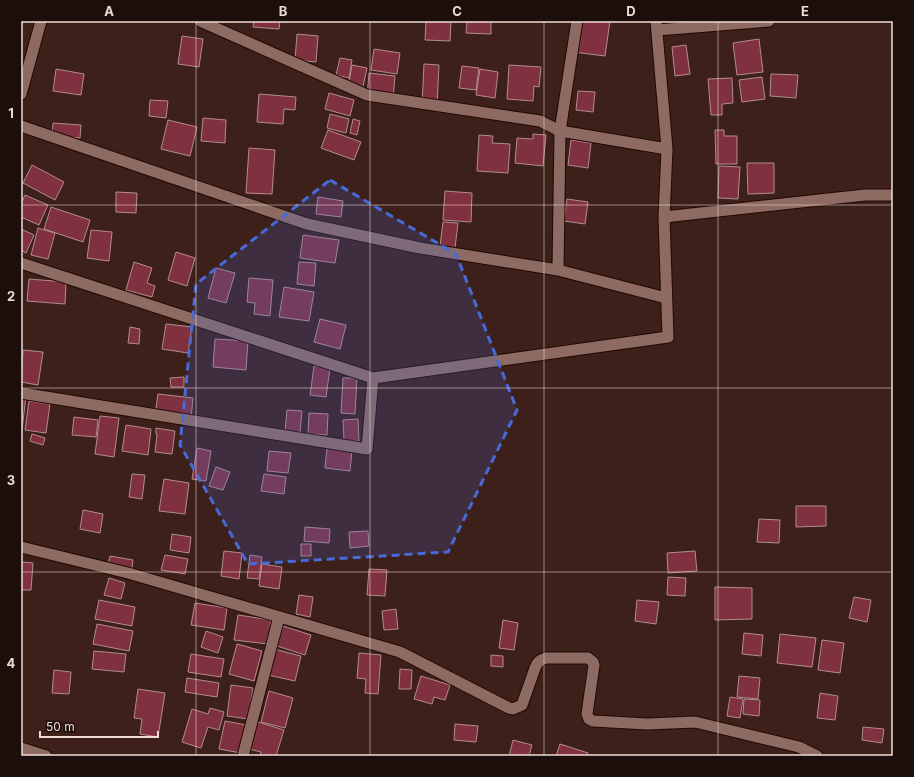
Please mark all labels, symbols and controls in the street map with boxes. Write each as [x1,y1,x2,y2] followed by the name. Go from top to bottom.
[104,3,114,19] text: A
[279,3,288,19] text: B
[452,3,462,19] text: C
[626,3,636,19] text: D
[801,3,809,19] text: E
[8,105,14,121] text: 1
[7,288,15,304] text: 2
[7,472,15,488] text: 3
[7,655,16,671] text: 4
[40,713,158,739] scale bar
[46,719,75,734] text: 50 m

